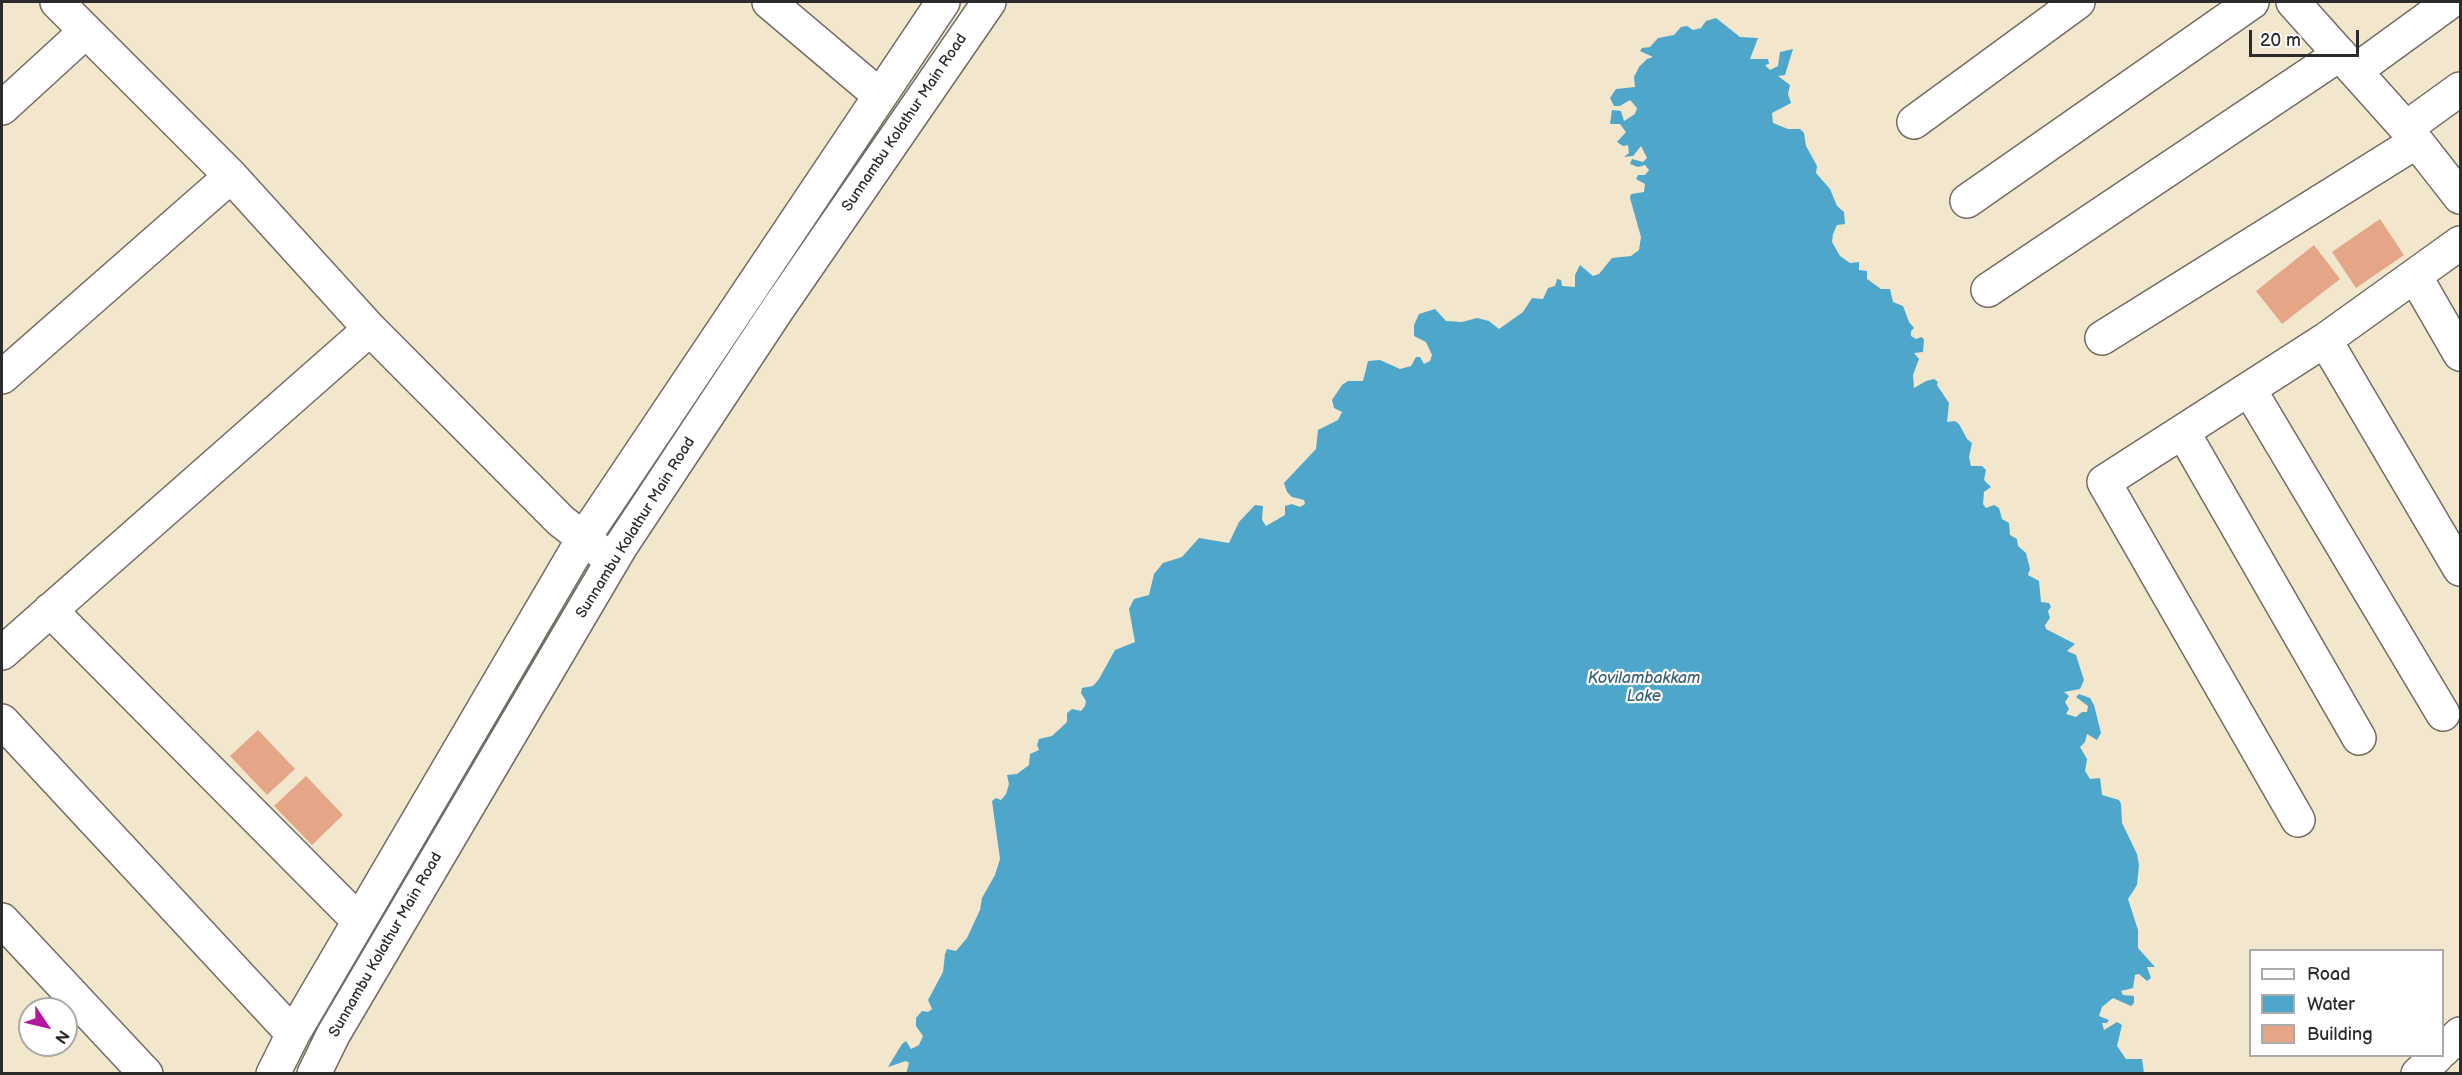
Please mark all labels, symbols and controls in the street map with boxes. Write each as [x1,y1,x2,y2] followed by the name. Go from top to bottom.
[2252,18,2362,56] scale bar
[2260,30,2301,51] text: 20 m
[839,31,971,215] street label: Sunnambu Kolathur Main Road
[573,434,699,622] street label: Sunnambu Kolathur Main Road
[1588,669,1700,707] water label: Kovilambakkam Lake
[326,849,446,1041] street label: Sunnambu Kolathur Main Road
[2249,949,2444,1057] legend
[2307,964,2351,985] text: Road
[2307,994,2355,1015] text: Water
[18,997,78,1057] north arrow
[2307,1024,2373,1045] text: Building
[50,1026,73,1047] text: N

